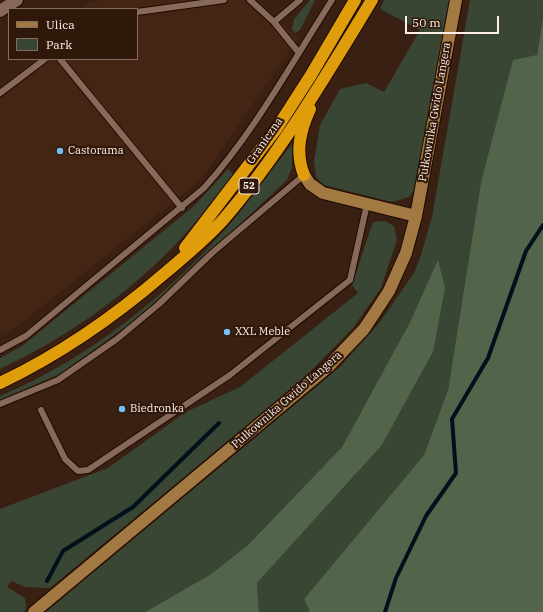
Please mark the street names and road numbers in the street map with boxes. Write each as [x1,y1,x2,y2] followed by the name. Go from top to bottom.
[416,41,454,183] street label: Pułkownika Gwido Langera
[244,115,286,167] street label: Graniczna
[239,178,259,194] road number: 52
[229,349,345,451] street label: Pułkownika Gwido Langera

